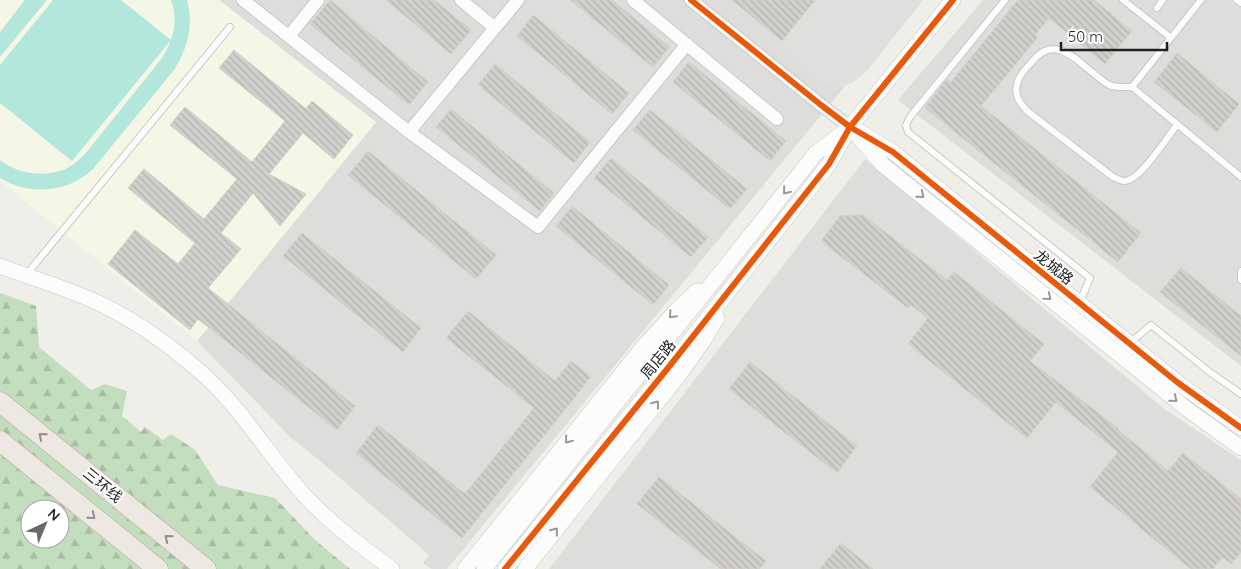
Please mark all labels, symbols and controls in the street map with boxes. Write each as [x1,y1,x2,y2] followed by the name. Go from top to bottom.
[1061,20,1167,52] scale bar
[1068,27,1103,46] text: 50 m
[783,185,791,194] one-way arrow
[915,190,924,198] one-way arrow
[1031,245,1077,289] street label: 龙城路
[1042,291,1051,299] one-way arrow
[669,310,678,319] one-way arrow
[636,336,680,382] street label: 周店路
[1169,393,1178,402] one-way arrow
[651,401,659,410] one-way arrow
[39,433,48,441] one-way arrow
[566,434,574,443] one-way arrow
[80,463,126,507] street label: 三环线
[20,499,70,549] north arrow
[44,505,64,525] text: N
[86,510,95,518] one-way arrow
[550,528,558,537] one-way arrow
[165,536,174,544] one-way arrow

